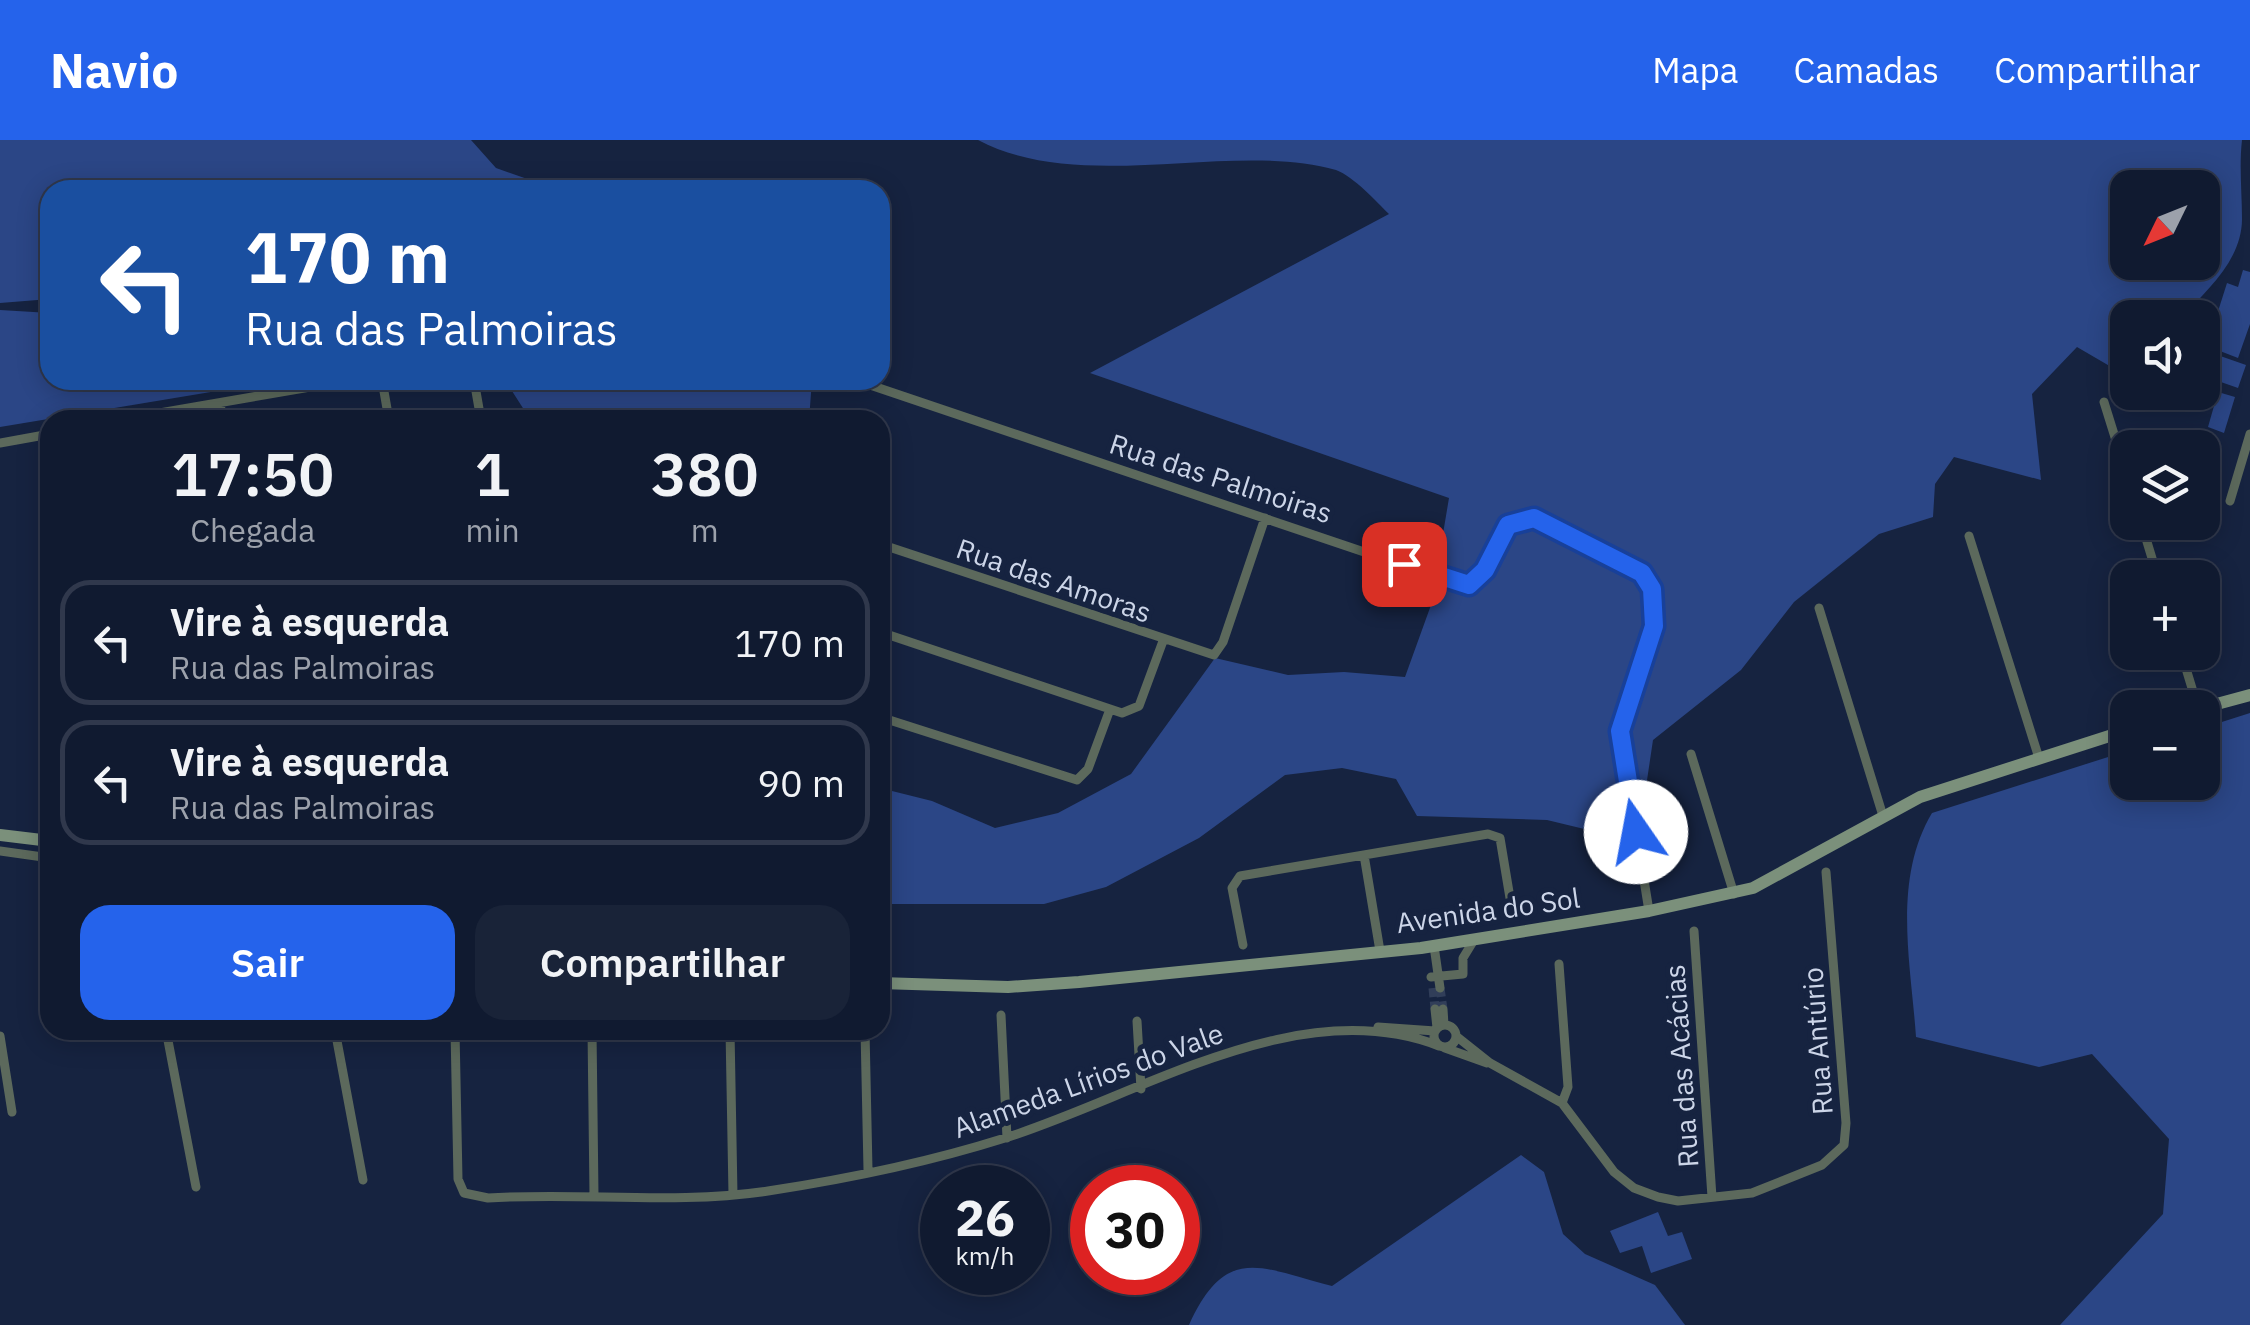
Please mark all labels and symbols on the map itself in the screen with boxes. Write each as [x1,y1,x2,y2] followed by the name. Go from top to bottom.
[2110,170,2220,280] north arrow
[1105,425,1337,531] street label: Rua das Palmoiras
[1362,522,1447,607] pin
[952,529,1156,631] street label: Rua das Amoras
[1584,780,1688,884] position arrow
[1394,879,1582,941] street label: Avenida do Sol
[1655,963,1707,1169] street label: Rua das Acácias
[1793,966,1841,1116] street label: Rua Antúrio
[948,1014,1228,1146] street label: Alameda Lírios do Vale
[1070,1165,1200,1295] speed limit sign: 30

